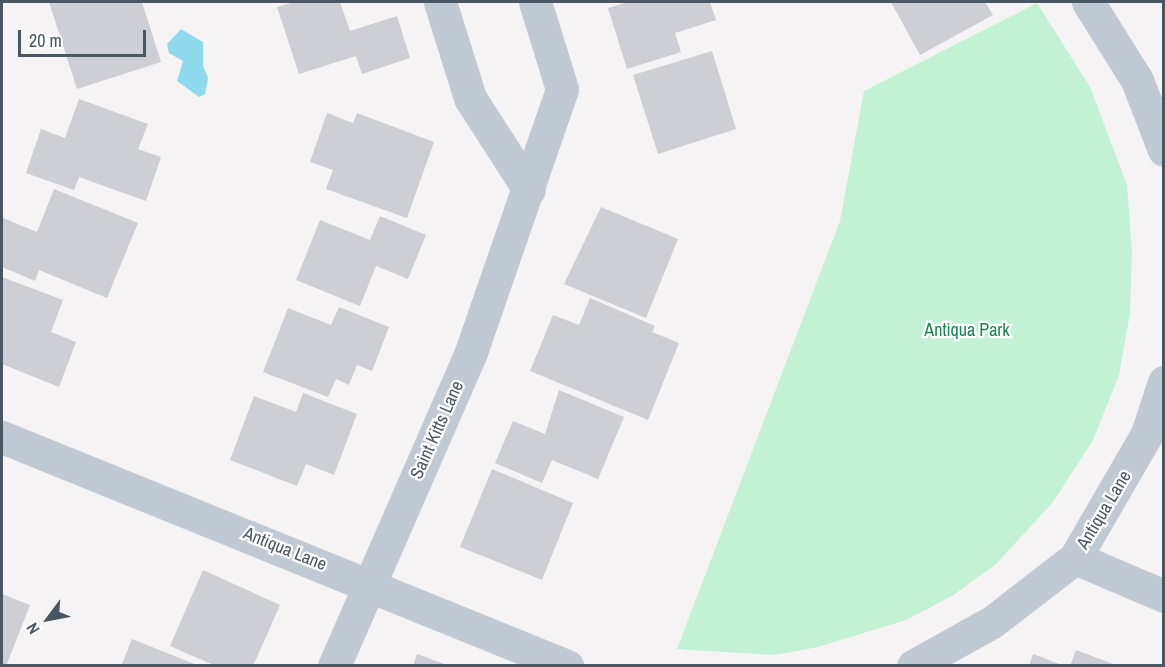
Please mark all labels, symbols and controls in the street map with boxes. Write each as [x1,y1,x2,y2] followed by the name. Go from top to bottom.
[21,18,148,56] scale bar
[29,28,62,53] text: 20 m
[924,319,1010,341] park label: Antiqua Park
[406,378,468,482] street label: Saint Kitts Lane
[1072,467,1136,553] street label: Antiqua Lane
[240,523,330,575] street label: Antiqua Lane
[18,589,78,649] north arrow
[21,619,45,638] text: N

